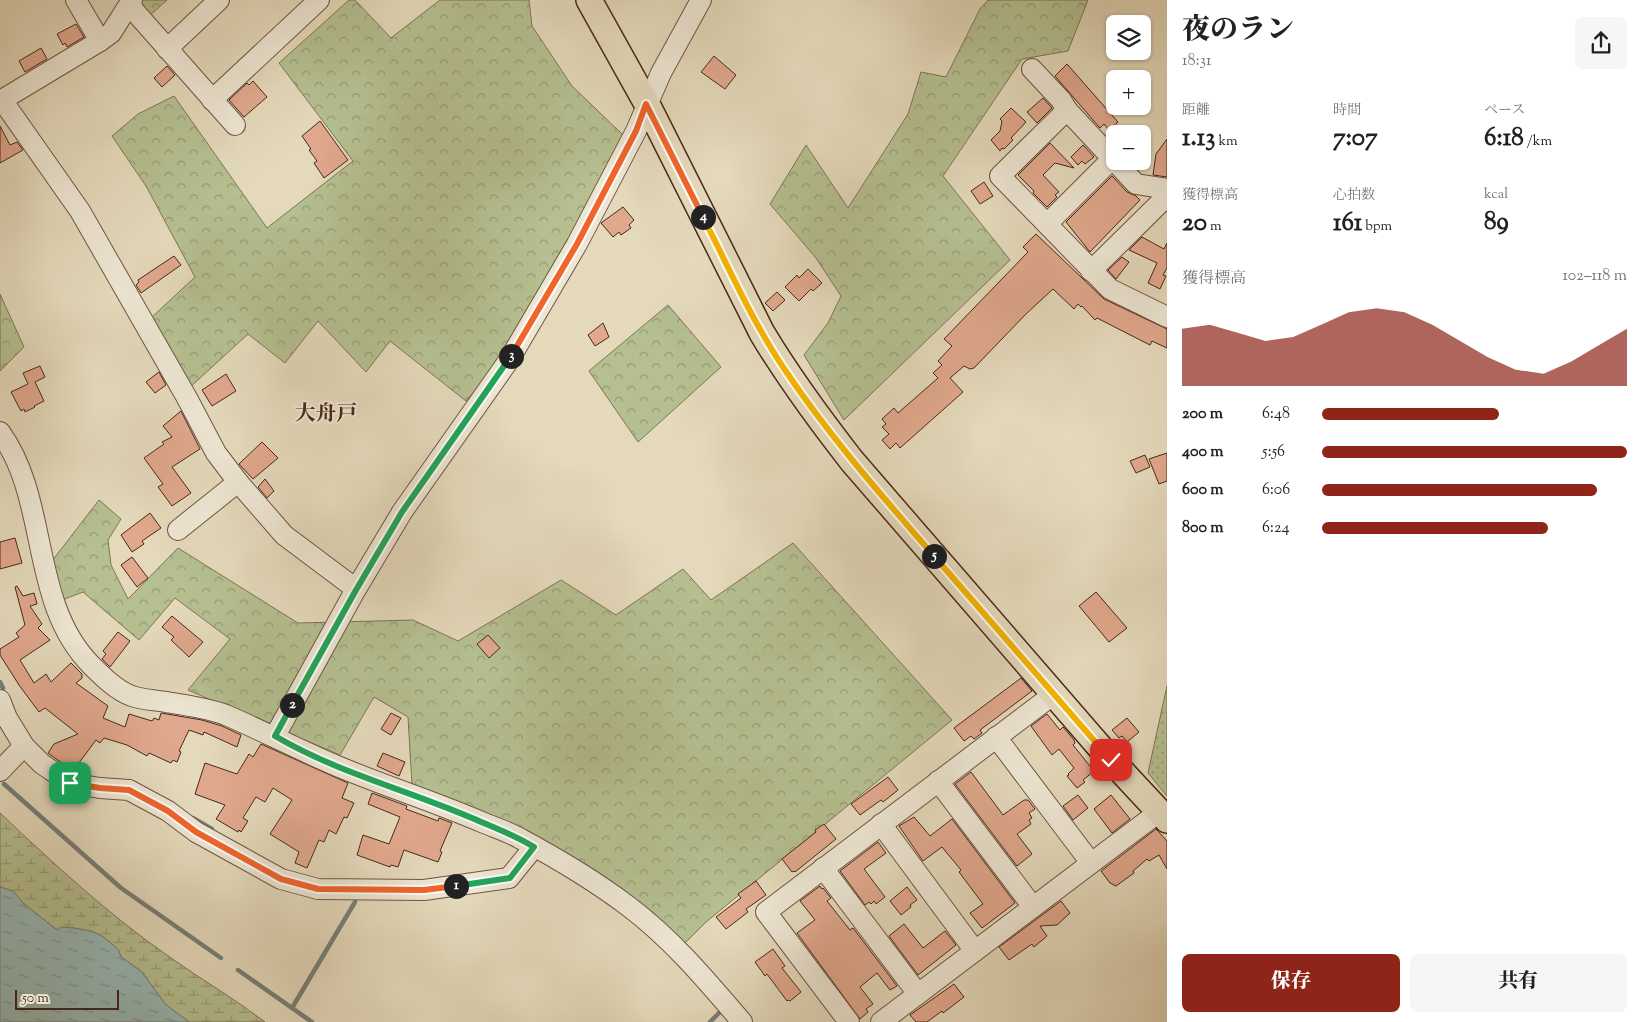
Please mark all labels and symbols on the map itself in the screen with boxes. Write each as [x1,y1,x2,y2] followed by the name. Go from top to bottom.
[690,204,716,230] pin: 4
[498,344,524,368] pin: 3
[295,400,358,430] district label: 大舟戸
[922,544,946,568] pin: 5
[280,692,304,718] pin: 2
[1090,739,1132,781] pin
[49,762,91,804] pin
[444,874,468,898] pin: 1
[15,987,119,1010] scale bar

